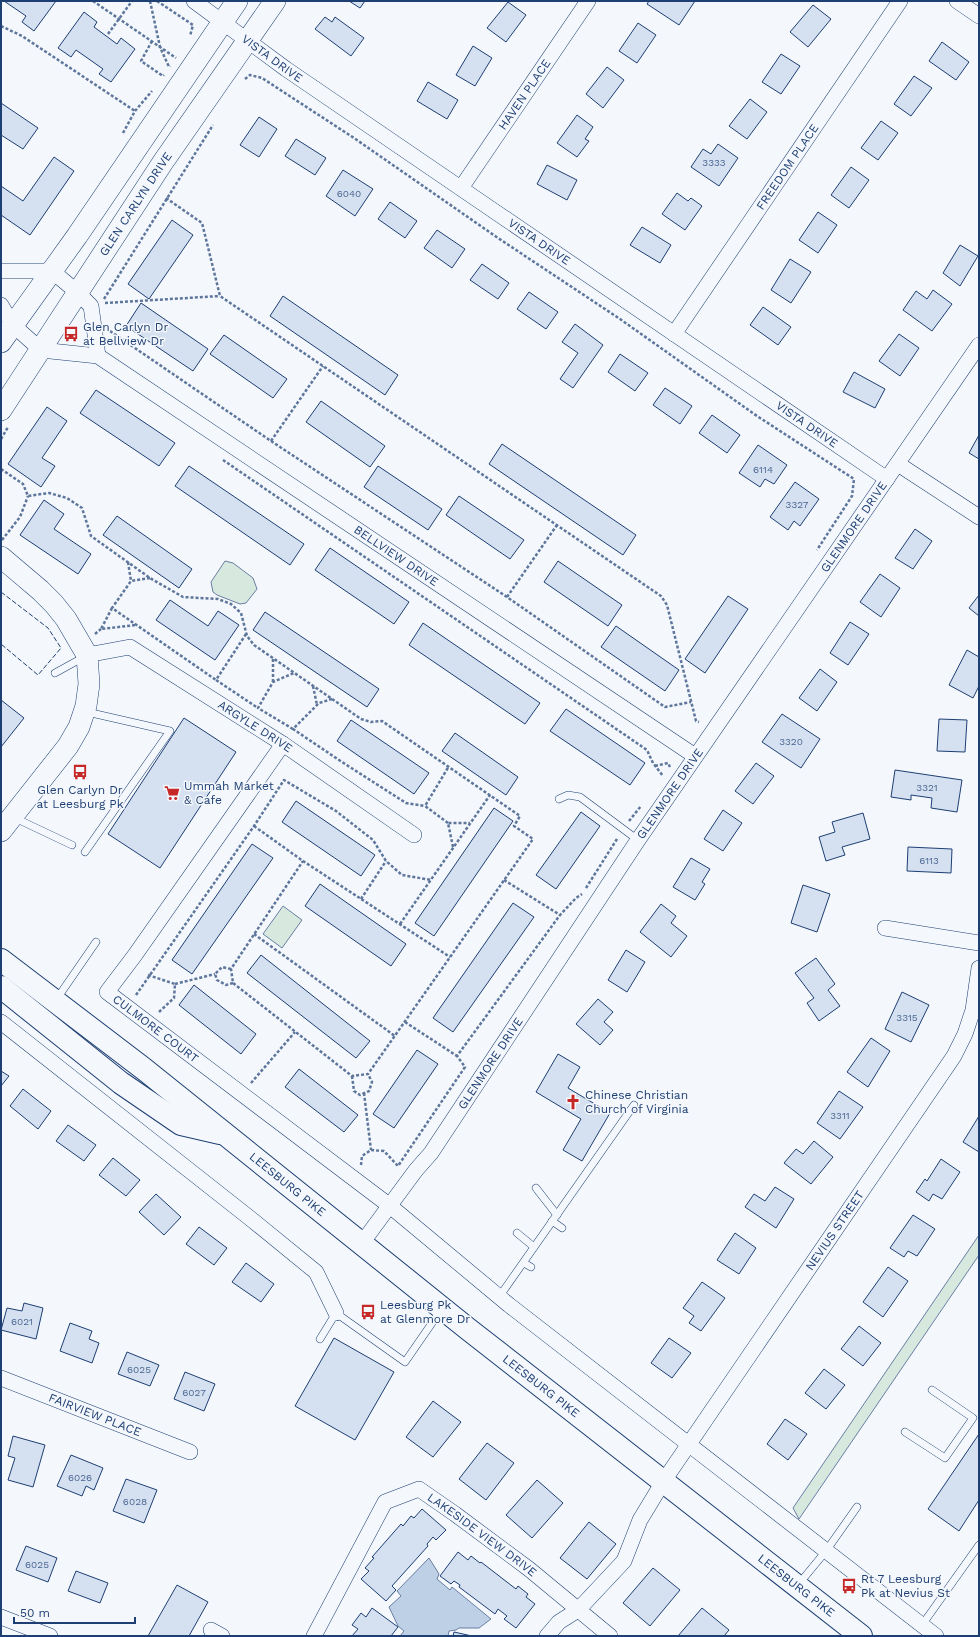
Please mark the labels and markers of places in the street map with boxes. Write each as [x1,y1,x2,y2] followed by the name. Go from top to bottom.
[83,320,168,348] place label: Glen Carlyn Dr at Bellview Dr
[62,325,80,343] bus stop icon: Glen Carlyn Dr at Bellview Dr
[71,763,89,781] bus stop icon: Glen Carlyn Dr at Leesburg Pk
[184,779,274,807] place label: Ummah Market & Cafe
[37,783,124,811] place label: Glen Carlyn Dr at Leesburg Pk
[163,784,181,802] supermarket icon: Ummah Market & Cafe
[585,1088,689,1116] place label: Chinese Christian Church of Virginia
[564,1093,582,1111] church icon: Chinese Christian Church of Virginia
[380,1298,470,1326] place label: Leesburg Pk at Glenmore Dr
[359,1303,377,1321] bus stop icon: Leesburg Pk at Glenmore Dr
[861,1572,950,1600] place label: Rt 7 Leesburg Pk at Nevius St
[840,1577,858,1595] bus stop icon: Rt 7 Leesburg Pk at Nevius St

